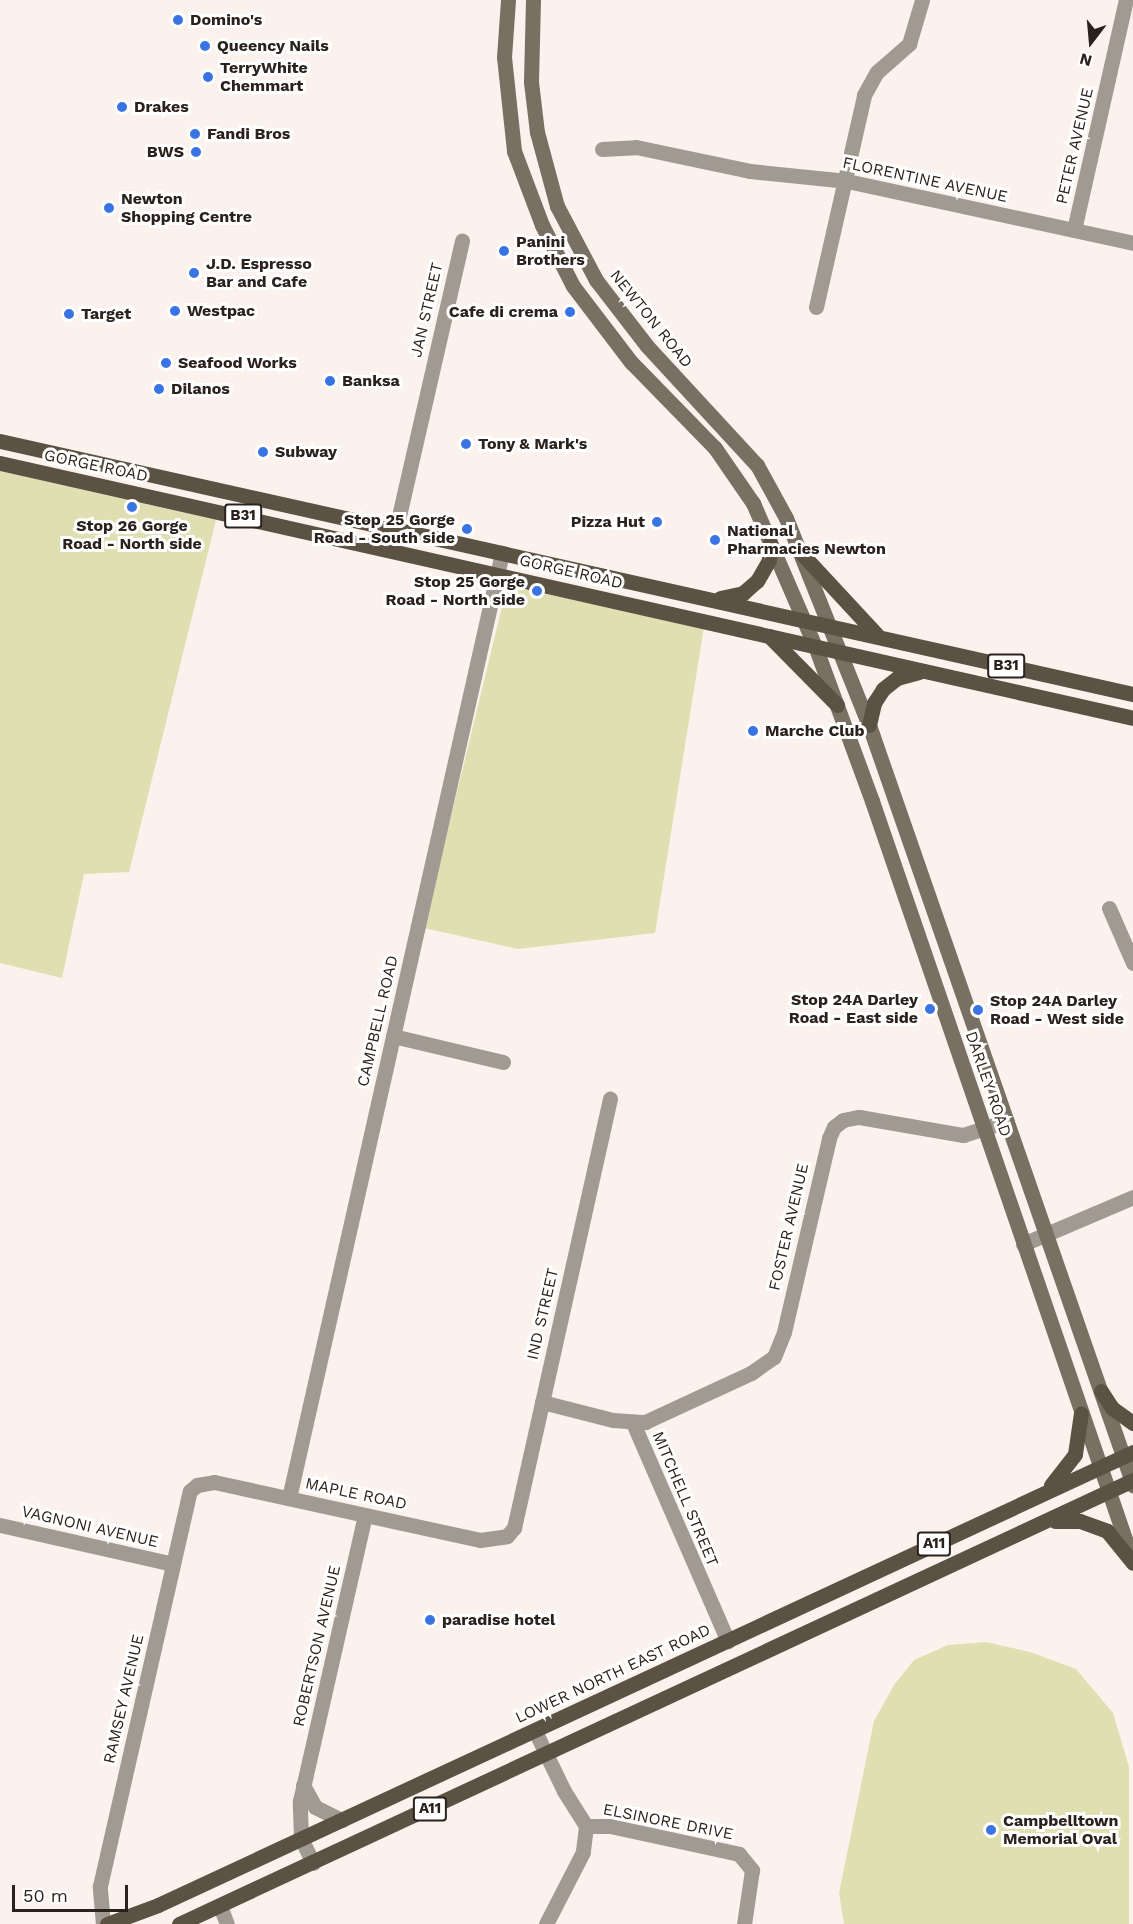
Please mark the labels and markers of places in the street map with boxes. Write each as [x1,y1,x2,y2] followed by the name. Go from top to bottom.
[190,10,262,30] place label: Domino's
[171,13,185,27] marker: Domino's
[217,36,329,56] place label: Queency Nails
[198,39,212,53] marker: Queency Nails
[220,58,308,96] place label: TerryWhite Chemmart
[201,70,215,84] marker: TerryWhite Chemmart
[134,97,189,117] place label: Drakes
[115,100,129,114] marker: Drakes
[207,124,290,144] place label: Fandi Bros
[188,127,202,141] marker: Fandi Bros
[147,142,184,162] place label: BWS
[189,145,203,159] marker: BWS
[121,189,252,227] place label: Newton Shopping Centre
[102,201,116,215] marker: Newton Shopping Centre
[516,232,585,270] place label: Panini Brothers
[497,244,511,258] marker: Panini Brothers
[206,254,312,292] place label: J.D. Espresso Bar and Cafe
[187,266,201,280] marker: J.D. Espresso Bar and Cafe
[187,301,255,321] place label: Westpac
[449,302,558,322] place label: Cafe di crema
[81,304,131,324] place label: Target
[168,304,182,318] marker: Westpac
[563,305,577,319] marker: Cafe di crema
[62,307,76,321] marker: Target
[178,353,297,373] place label: Seafood Works
[159,356,173,370] marker: Seafood Works
[342,371,400,391] place label: Banksa
[323,374,337,388] marker: Banksa
[171,379,230,399] place label: Dilanos
[152,382,166,396] marker: Dilanos
[478,434,588,454] place label: Tony & Mark's
[459,437,473,451] marker: Tony & Mark's
[275,442,337,462] place label: Subway
[256,445,270,459] marker: Subway
[125,500,139,514] marker: Stop 26 Gorge Road - North side
[314,510,455,548] place label: Stop 25 Gorge Road - South side
[571,512,645,532] place label: Pizza Hut
[650,515,664,529] marker: Pizza Hut
[62,516,202,554] place label: Stop 26 Gorge Road - North side
[727,521,886,559] place label: National Pharmacies Newton
[460,522,474,536] marker: Stop 25 Gorge Road - South side
[708,533,722,547] marker: National Pharmacies Newton
[386,572,525,610] place label: Stop 25 Gorge Road - North side
[530,584,544,598] marker: Stop 25 Gorge Road - North side
[765,721,864,741] place label: Marche Club
[746,724,760,738] marker: Marche Club
[789,990,918,1028] place label: Stop 24A Darley Road - East side
[990,991,1124,1029] place label: Stop 24A Darley Road - West side
[923,1002,937,1016] marker: Stop 24A Darley Road - East side
[971,1003,985,1017] marker: Stop 24A Darley Road - West side
[442,1610,555,1630] place label: paradise hotel
[423,1613,437,1627] marker: paradise hotel
[1003,1811,1118,1849] place label: Campbelltown Memorial Oval
[984,1823,998,1837] marker: Campbelltown Memorial Oval

